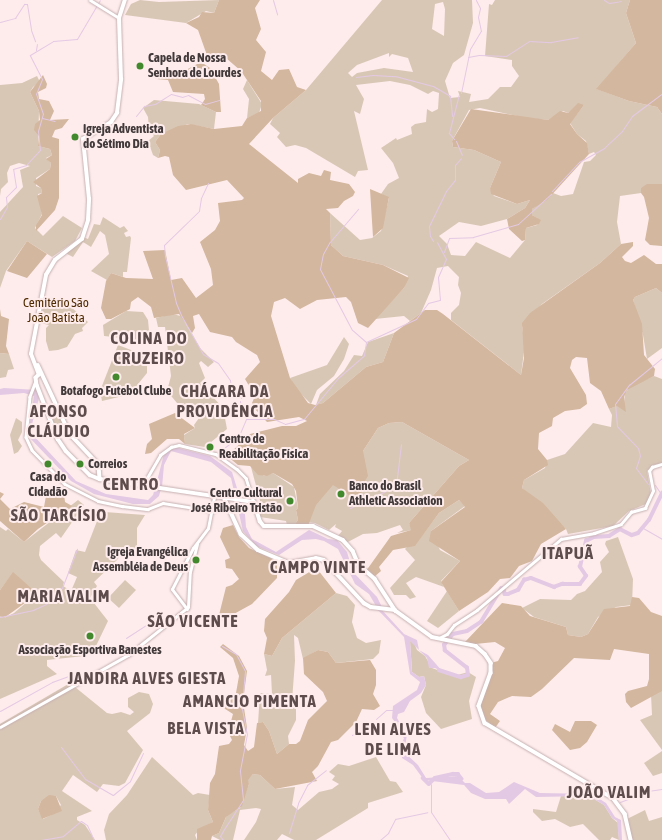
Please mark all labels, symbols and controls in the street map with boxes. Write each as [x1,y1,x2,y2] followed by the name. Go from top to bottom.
[148,51,241,82] place label: Capela de Nossa Senhora de Lourdes
[135,61,145,71] marker: Capela de Nossa Senhora de Lourdes
[83,122,164,153] place label: Igreja Adventista do Sétimo Dia
[70,132,80,142] marker: Igreja Adventista do Sétimo Dia
[23,296,89,327] park label: Cemitério São João Batista
[110,329,188,369] district label: COLINA DO CRUZEIRO
[111,372,121,382] marker: Botafogo Futebol Clube
[176,382,274,422] district label: CHÁCARA DA PROVIDÊNCIA
[60,383,172,399] place label: Botafogo Futebol Clube
[27,402,91,442] district label: AFONSO CLÁUDIO
[219,432,308,463] place label: Centro de Reabilitação Física
[204,441,216,453] marker: Centro de Reabilitação Física
[88,456,127,472] place label: Correios
[43,459,53,469] marker: Casa do Cidadão
[75,459,85,469] marker: Correios
[28,470,68,501] place label: Casa do Cidadão
[103,475,159,495] district label: CENTRO
[349,479,443,510] place label: Banco do Brasil Athletic Association
[191,486,282,517] place label: Centro Cultural José Ribeiro Tristão
[336,489,346,499] marker: Banco do Brasil Athletic Association
[285,496,295,506] marker: Centro Cultural José Ribeiro Tristão
[11,506,107,526] district label: SÃO TARCÍSIO
[542,544,594,564] district label: ITAPUÃ
[93,545,188,576] place label: Igreja Evangélica Assembléia de Deus
[191,555,201,565] marker: Igreja Evangélica Assembléia de Deus
[270,558,366,578] district label: CAMPO VINTE
[18,587,110,607] district label: MARIA VALIM
[147,612,239,632] district label: SÃO VICENTE
[85,631,95,641] marker: Associação Esportiva Banestes
[18,642,162,658] place label: Associação Esportiva Banestes
[68,669,226,689] district label: JANDIRA ALVES GIESTA
[183,692,317,712] district label: AMANCIO PIMENTA
[167,719,245,739] district label: BELA VISTA
[354,720,432,760] district label: LENI ALVES DE LIMA
[567,783,651,803] district label: JOÃO VALIM

